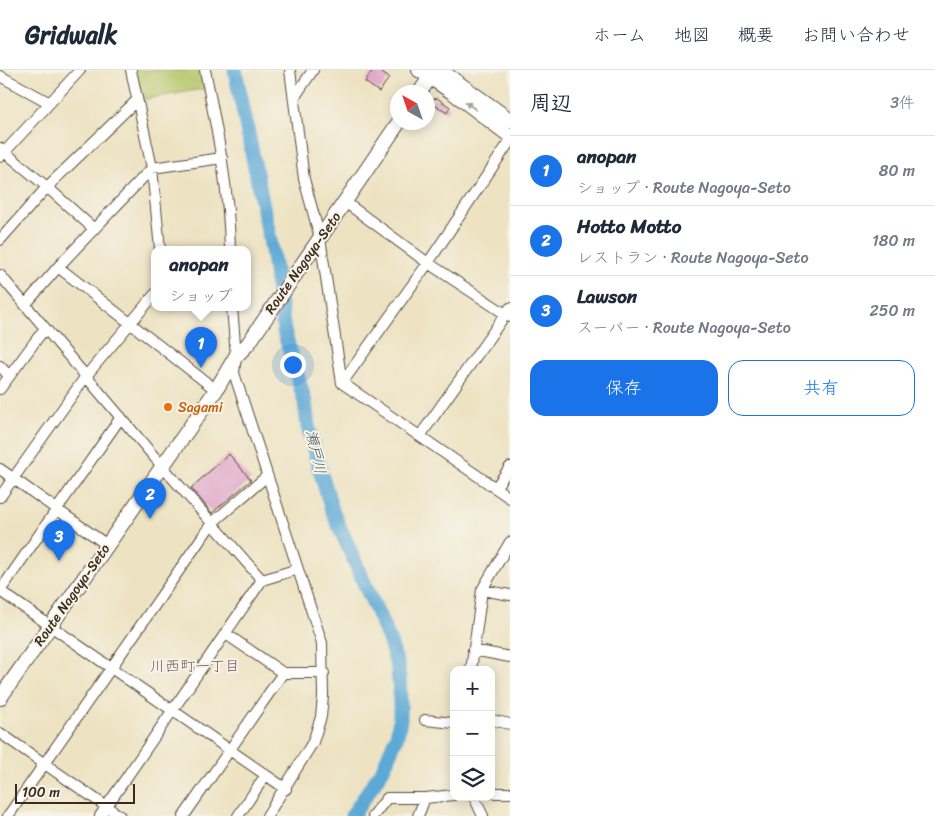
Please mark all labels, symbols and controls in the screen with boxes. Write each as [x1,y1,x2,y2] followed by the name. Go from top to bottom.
[25,14,117,56] text: Gridwalk
[593,19,646,51] text: ホーム
[674,19,710,51] text: 地図
[738,19,774,51] text: 概要
[802,19,910,51] text: お問い合わせ
[530,84,572,122] text: 周辺
[390,85,435,130] north arrow
[890,88,915,117] text: 3件
[465,101,478,112] one-way arrow
[577,140,636,173] text: anopan
[543,156,549,185] text: 1
[879,156,915,185] text: 80 m
[577,173,791,202] text: ショップ · Route Nagoya-Seto
[258,206,348,320] street label: Route Nagoya-Seto
[577,210,681,243] text: Hotto Motto
[541,226,551,255] text: 2
[872,226,915,255] text: 180 m
[577,243,809,272] text: レストラン · Route Nagoya-Seto
[151,246,251,311] popup
[169,248,229,281] text: anopan
[577,280,637,313] text: Lawson
[169,281,233,310] text: ショップ
[542,296,550,325] text: 3
[869,296,915,325] text: 250 m
[577,313,791,342] text: スーパー · Route Nagoya-Seto
[185,327,217,368] pin: 1
[280,352,306,378] your location
[530,360,718,416] button: 保存
[728,360,915,416] button: 共有
[178,395,224,420] place label: Sagami
[162,401,174,413] marker: Sagami
[298,427,334,477] water label: 瀬戸川
[134,478,166,519] pin: 2
[43,520,75,561] pin: 3
[27,538,117,652] street label: Route Nagoya-Seto
[150,653,240,679] district label: 川西町一丁目
[450,666,495,801] map controls
[450,666,495,711] button: +
[450,711,495,756] button: −
[450,756,495,801] button: layers
[22,780,60,805] text: 100 m
[15,781,135,804] scale bar

